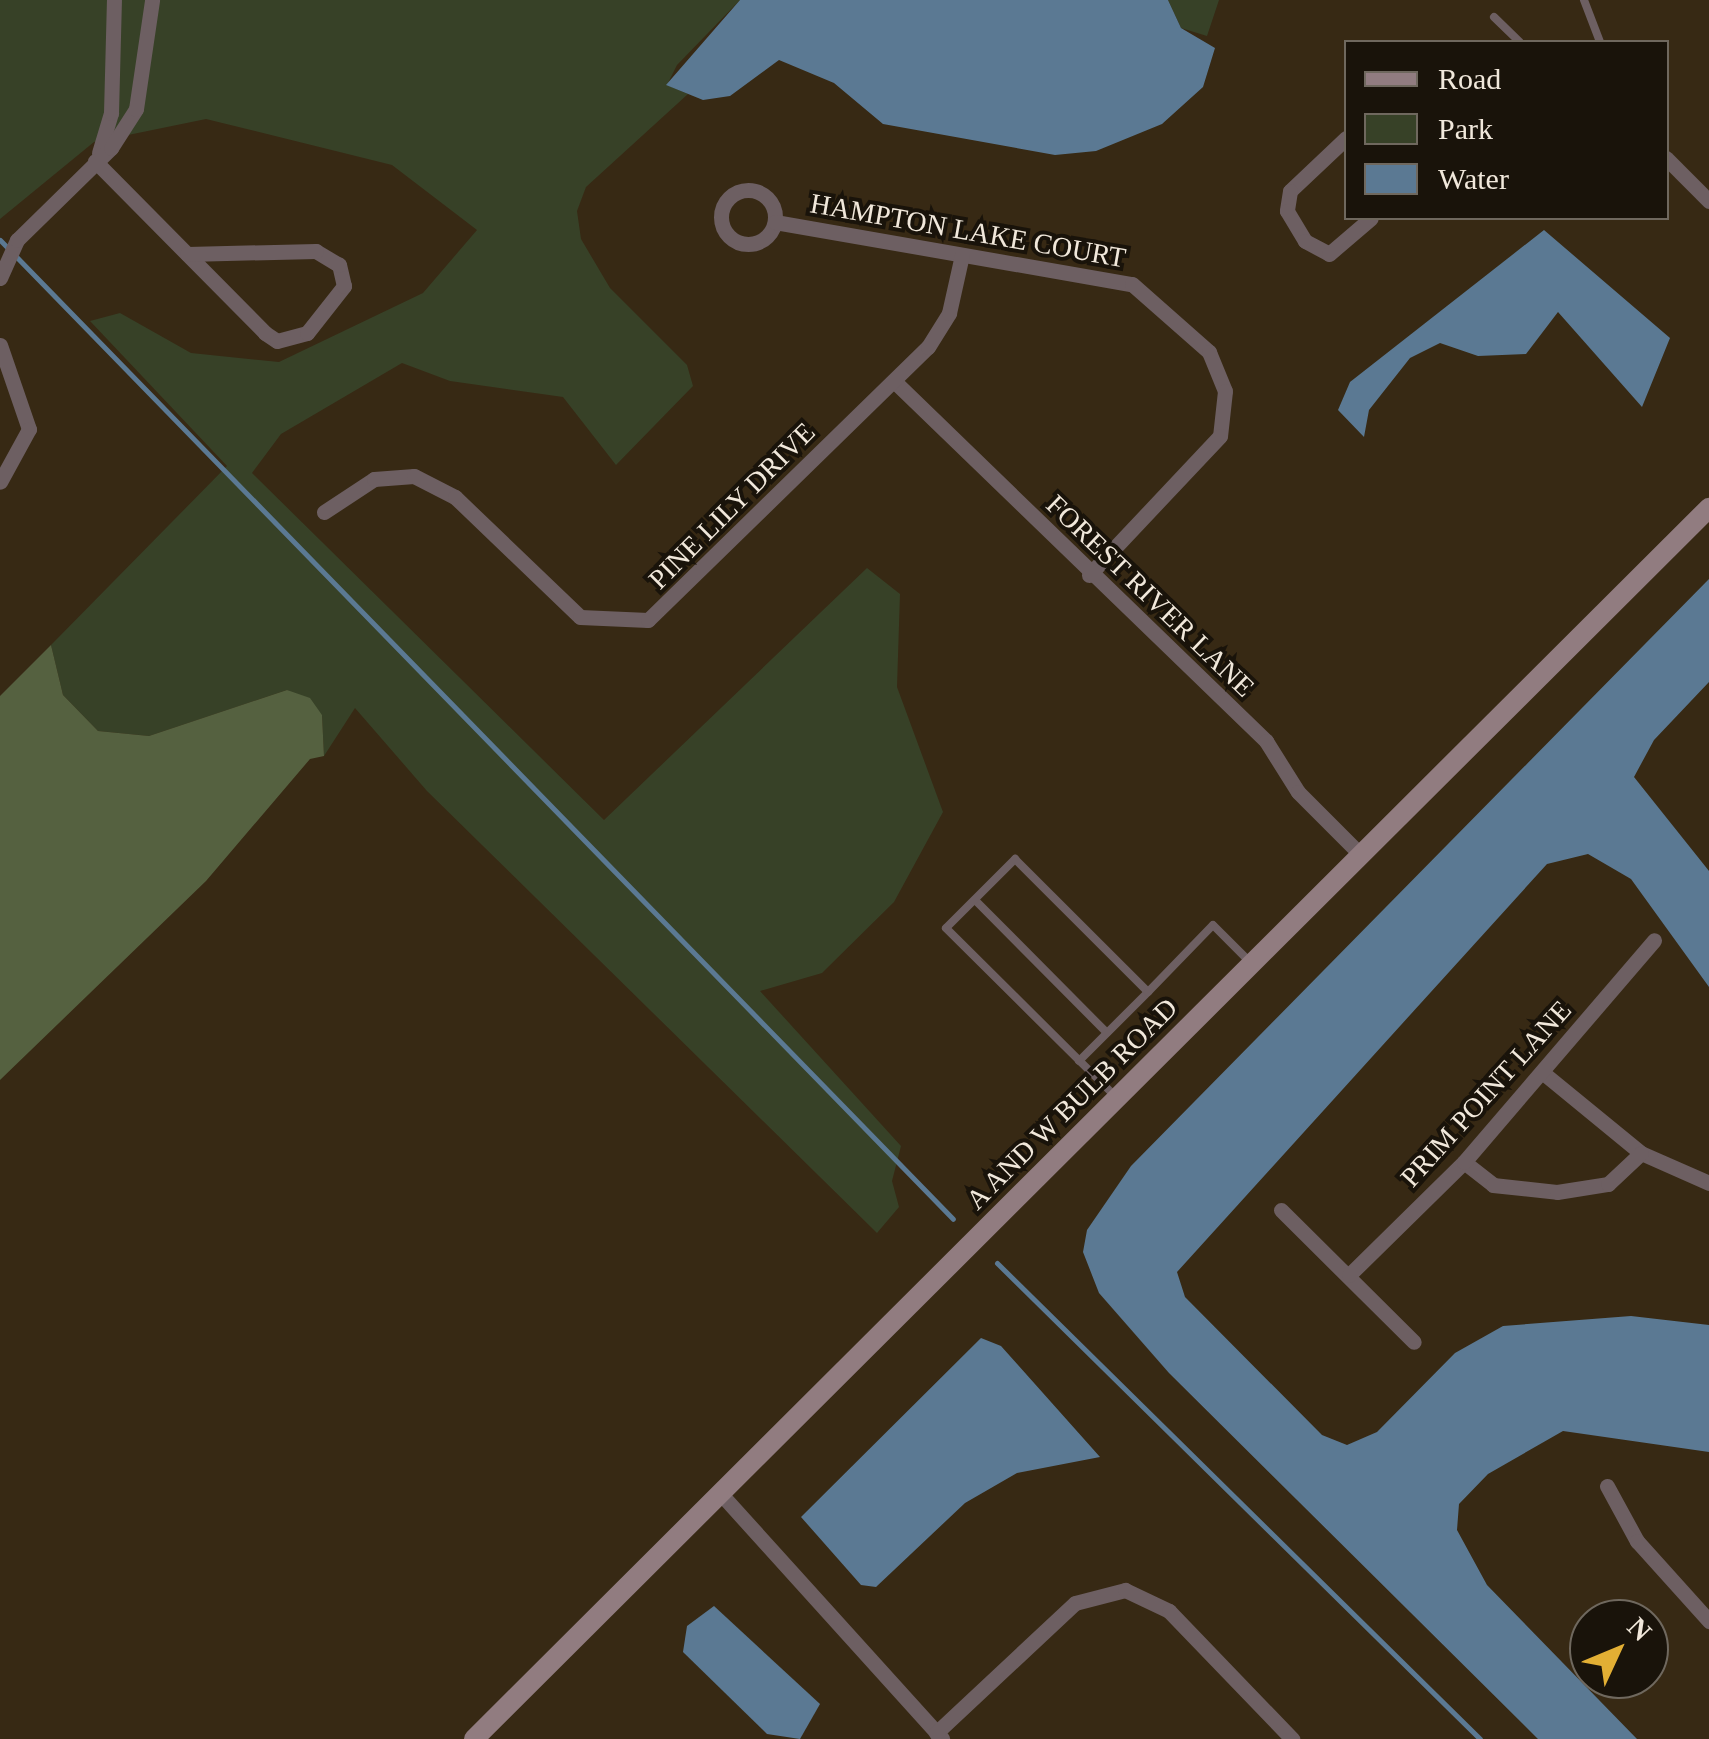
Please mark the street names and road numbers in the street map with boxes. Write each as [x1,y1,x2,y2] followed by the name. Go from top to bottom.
[808,187,1128,275] street label: HAMPTON LAKE COURT
[641,415,823,597] street label: PINE LILY DRIVE
[1039,488,1261,704] street label: FOREST RIVER LANE
[958,990,1186,1218] street label: A AND W BULB ROAD
[1393,994,1579,1194] street label: PRIM POINT LANE

